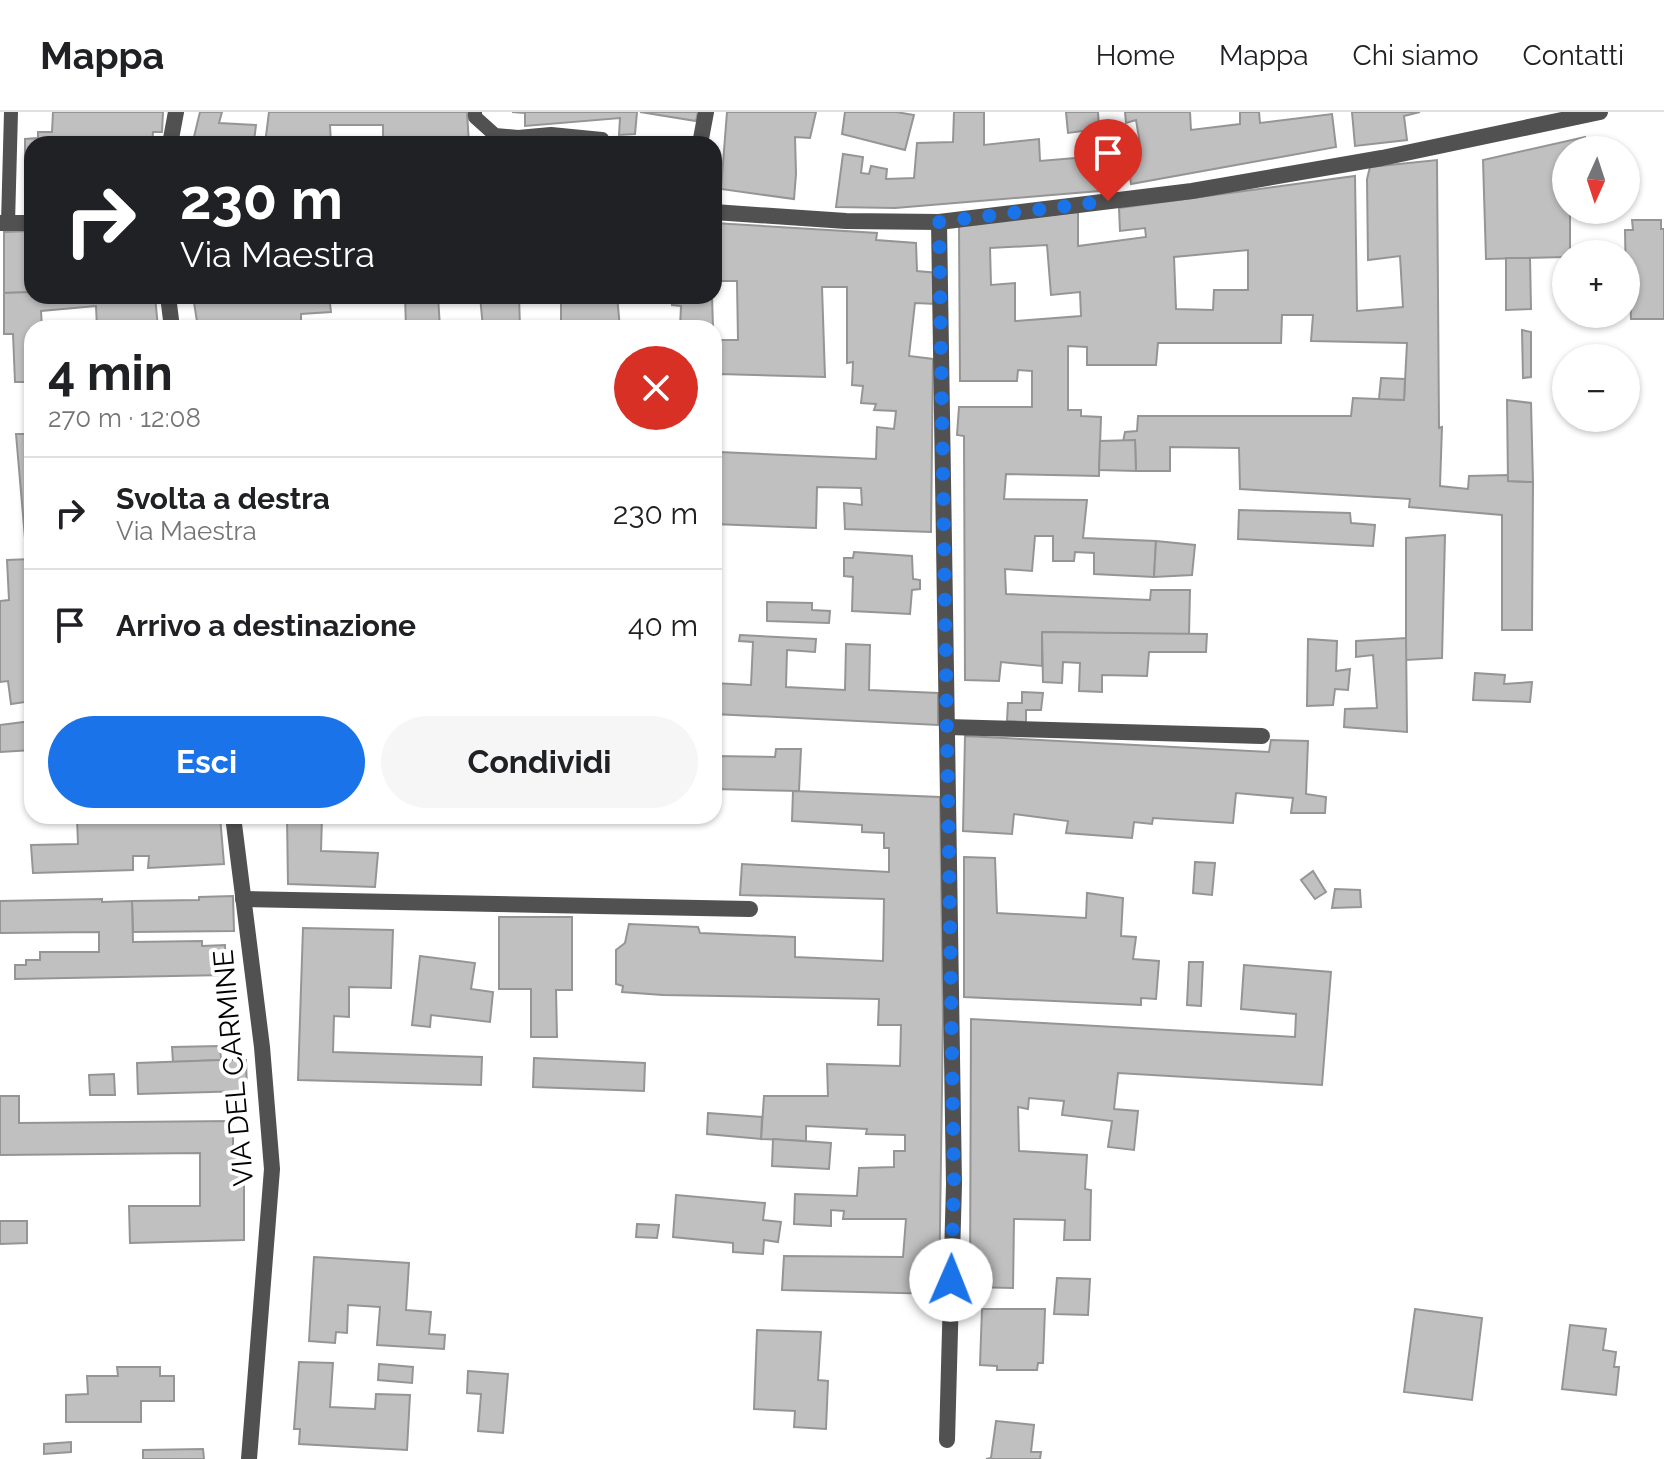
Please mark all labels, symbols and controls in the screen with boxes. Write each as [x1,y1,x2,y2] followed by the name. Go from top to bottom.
[40,33,164,78] text: Mappa
[1096,39,1175,72] text: Home
[1219,39,1308,72] text: Mappa
[1352,39,1479,72] text: Chi siamo
[1523,39,1624,72] text: Contatti
[1074,119,1142,201] pin
[1086,131,1130,175] icon: arrive
[1552,136,1640,224] north arrow
[1552,136,1640,432] map controls
[180,166,343,232] text: 230 m
[48,168,152,272] icon: right
[180,233,375,275] text: Via Maestra
[1552,240,1640,328] button: +
[1552,344,1640,432] button: −
[48,345,173,401] text: 4 min
[614,346,698,430] button: close
[48,403,201,433] text: 270 m · 12:08
[116,481,330,516] text: Svolta a destra
[48,491,92,535] icon: right
[613,496,698,531] text: 230 m
[116,516,257,546] text: Via Maestra
[48,603,92,647] icon: arrive
[116,608,416,643] text: Arrivo a destinazione
[628,608,698,643] text: 40 m
[48,716,365,808] button: Esci
[381,716,698,808] button: Condividi
[207,948,260,1188] street label: VIA DEL CARMINE
[909,1238,993,1322] position arrow

